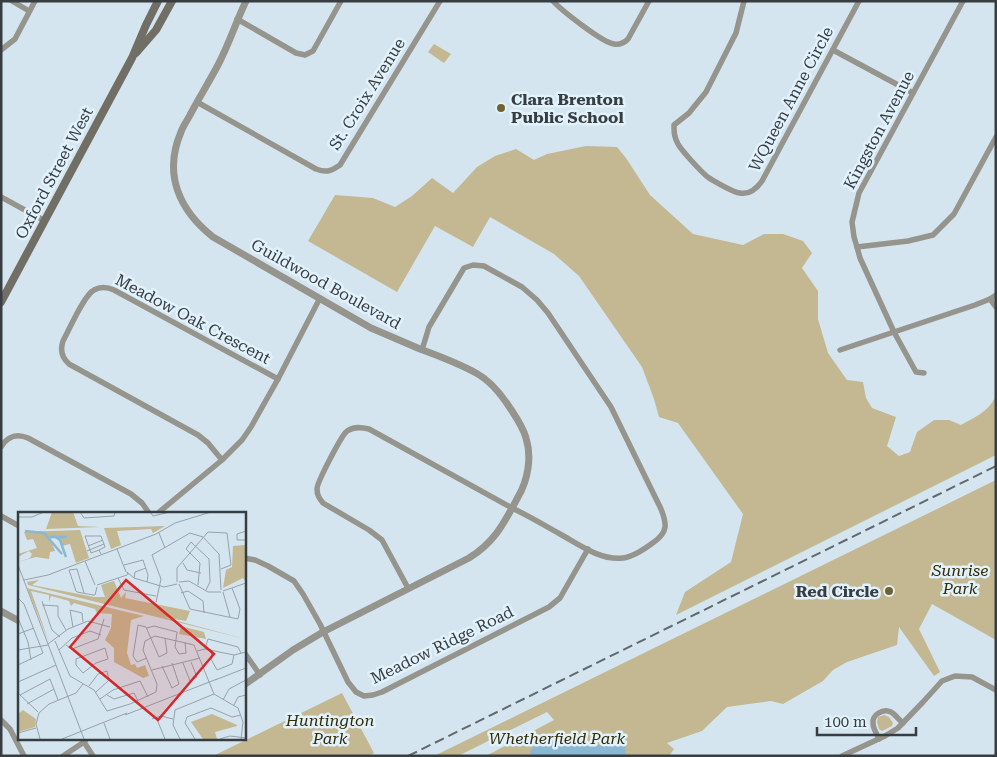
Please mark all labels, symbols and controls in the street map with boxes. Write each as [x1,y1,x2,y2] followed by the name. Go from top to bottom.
[745,23,837,175] street label: WQueen Anne Circle
[325,35,409,153] street label: St. Croix Avenue
[840,68,918,192] street label: Kingston Avenue
[511,90,624,127] place label: Clara Brenton Public School
[495,102,507,114] marker: Clara Brenton Public School
[11,104,97,242] street label: Oxford Street West
[248,235,404,333] street label: Guildwood Boulevard
[112,270,274,368] street label: Meadow Oak Crescent
[18,512,245,740] inset map
[931,561,988,598] park label: Sunrise Park
[796,582,879,601] place label: Red Circle
[883,585,895,597] marker: Red Circle
[367,602,517,688] street label: Meadow Ridge Road
[817,704,916,736] scale bar
[285,711,374,748] park label: Huntington Park
[824,713,867,731] text: 100 m
[489,729,626,748] park label: Whetherfield Park

